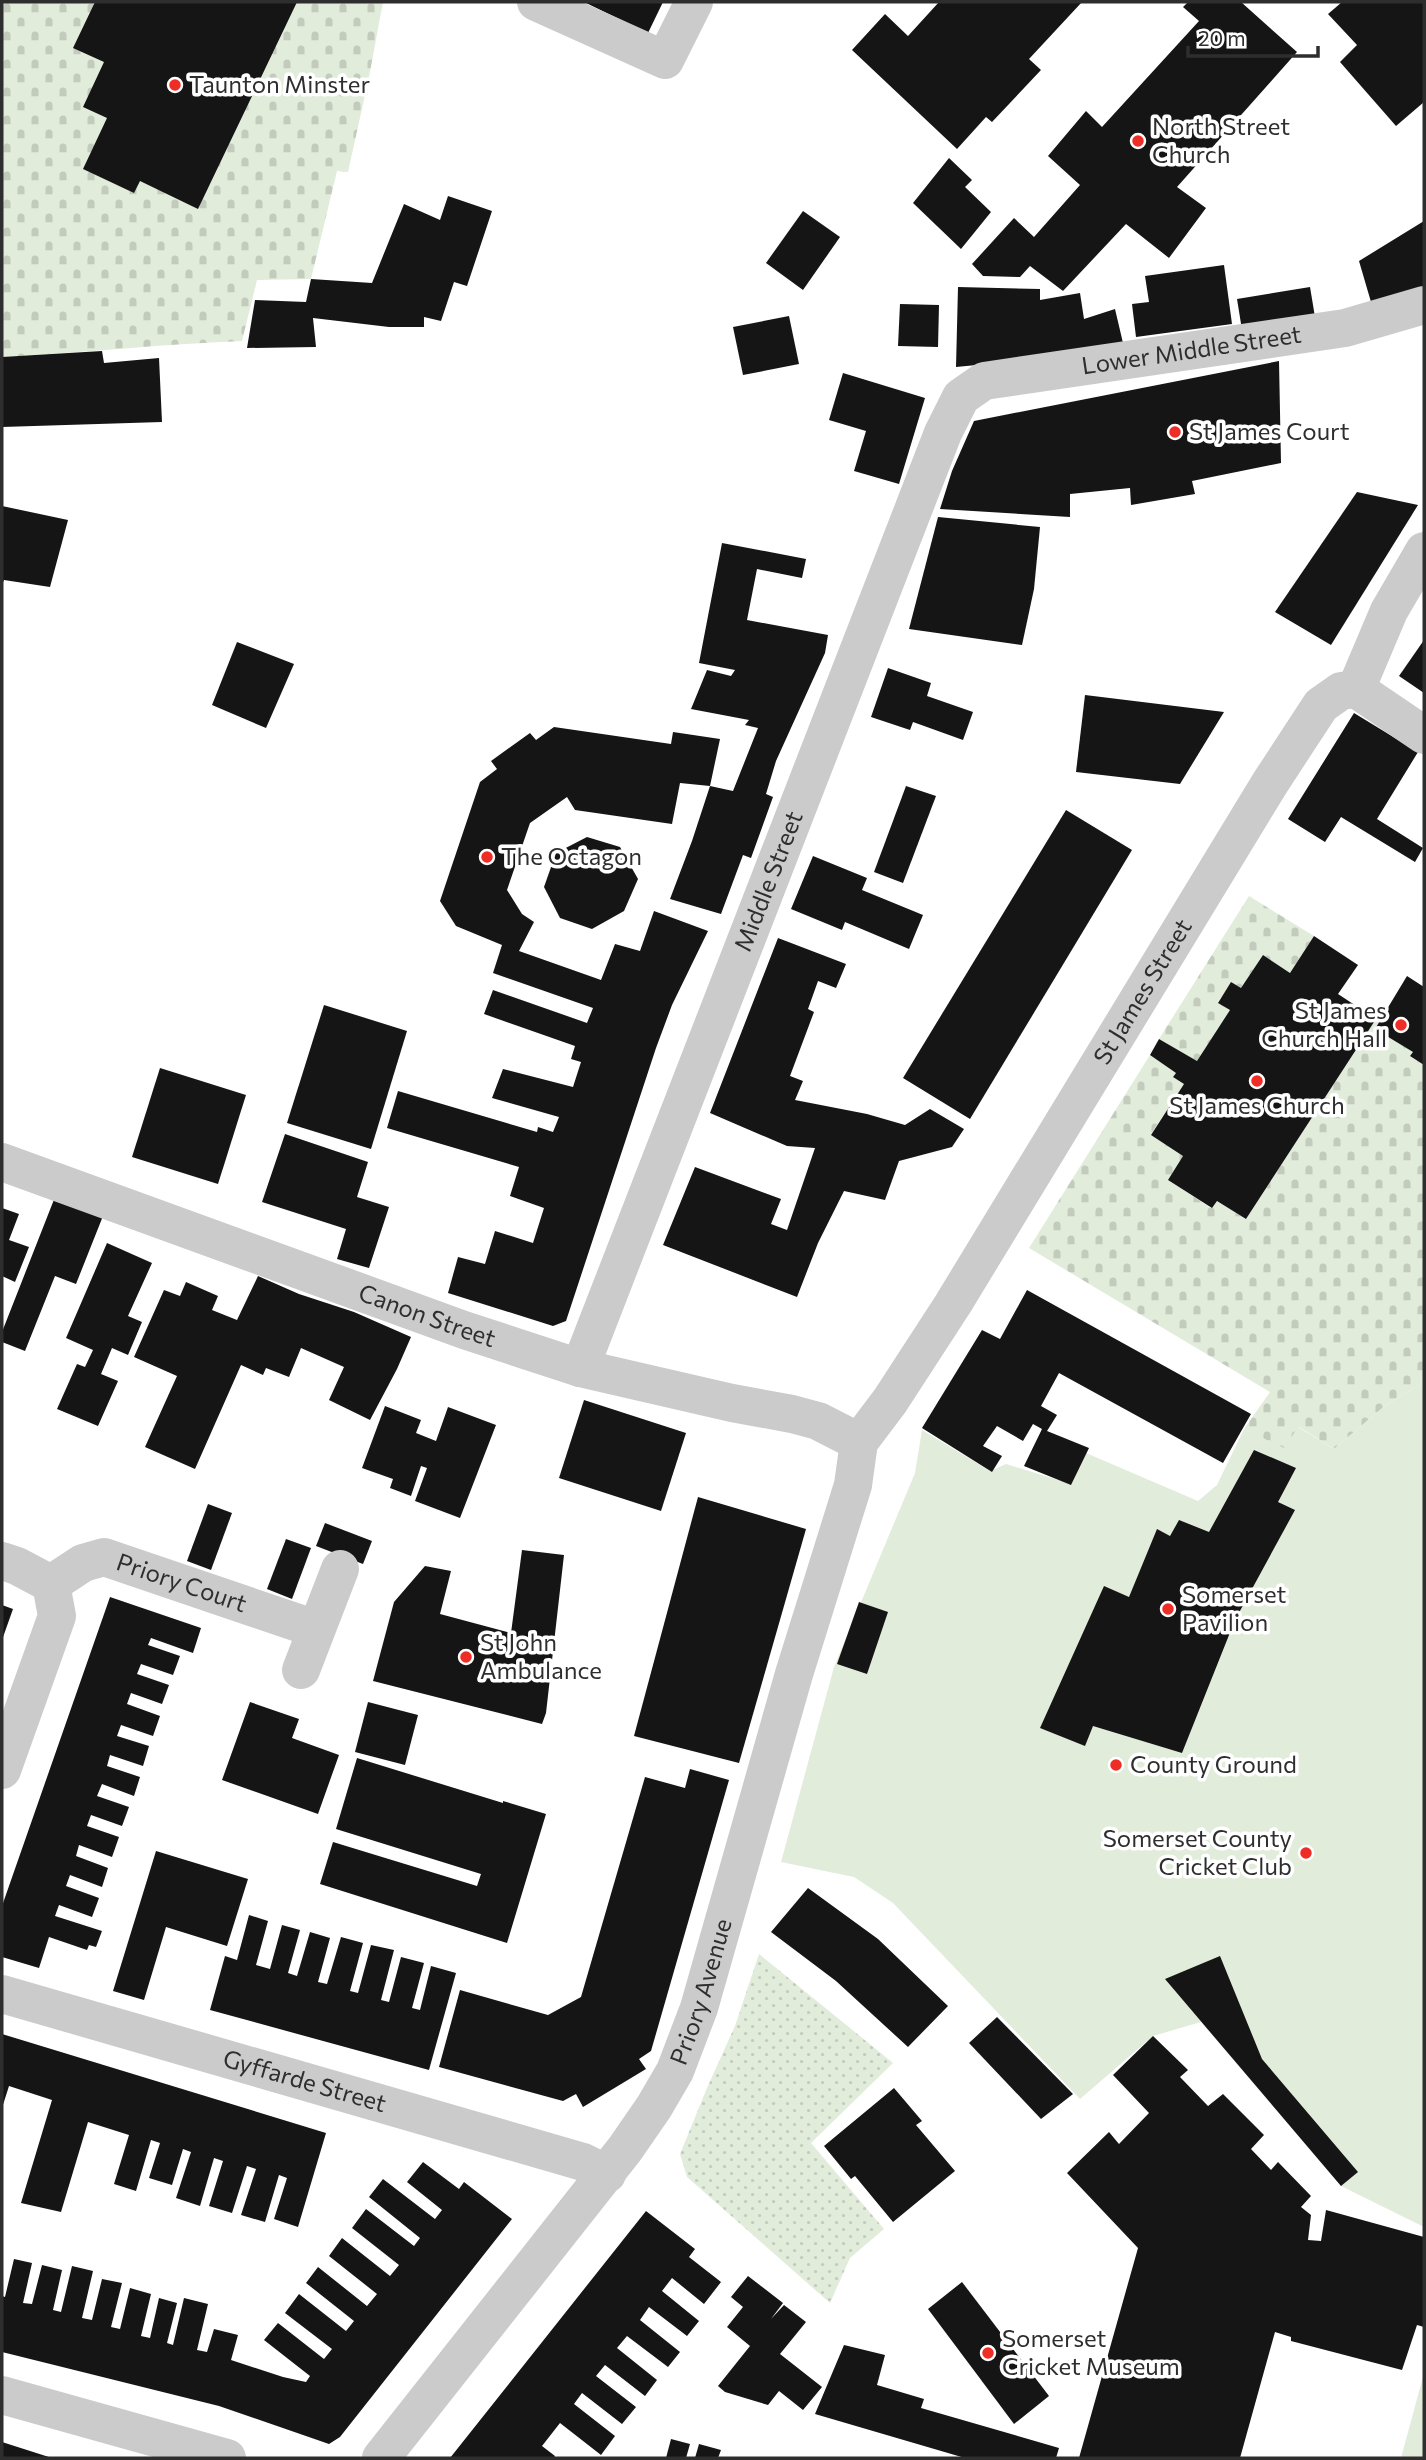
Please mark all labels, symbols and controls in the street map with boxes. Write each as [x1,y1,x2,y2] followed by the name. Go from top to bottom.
[1188,14,1318,58] scale bar
[1198,25,1246,50] text: 20 m
[189,69,370,98] place label: Taunton Minster
[167,77,183,93] marker: Taunton Minster
[1152,111,1290,168] place label: North Street Church
[1130,133,1146,149] marker: North Street Church
[1080,319,1303,379] street label: Lower Middle Street
[1189,416,1350,445] place label: St James Court
[1167,424,1183,440] marker: St James Court
[727,806,808,955] street label: Middle Street
[501,841,642,870] place label: The Octagon
[479,849,495,865] marker: The Octagon
[1086,913,1197,1069] street label: St James Street
[1261,995,1387,1052] place label: St James Church Hall
[1393,1017,1409,1033] marker: St James Church Hall
[1249,1073,1265,1089] marker: St James Church
[1169,1090,1345,1119] place label: St James Church
[355,1277,500,1352] street label: Canon Street
[113,1546,251,1617] street label: Priory Court
[1182,1579,1287,1636] place label: Somerset Pavilion
[1160,1601,1176,1617] marker: Somerset Pavilion
[480,1627,602,1684] place label: St John Ambulance
[458,1649,474,1665] marker: St John Ambulance
[1130,1749,1297,1778] place label: County Ground
[1108,1757,1124,1773] marker: County Ground
[1103,1823,1292,1880] place label: Somerset County Cricket Club
[1298,1845,1314,1861] marker: Somerset County Cricket Club
[663,1915,737,2068] street label: Priory Avenue
[220,2043,390,2117] street label: Gyffarde Street
[1002,2323,1180,2380] place label: Somerset Cricket Museum
[980,2345,996,2361] marker: Somerset Cricket Museum

